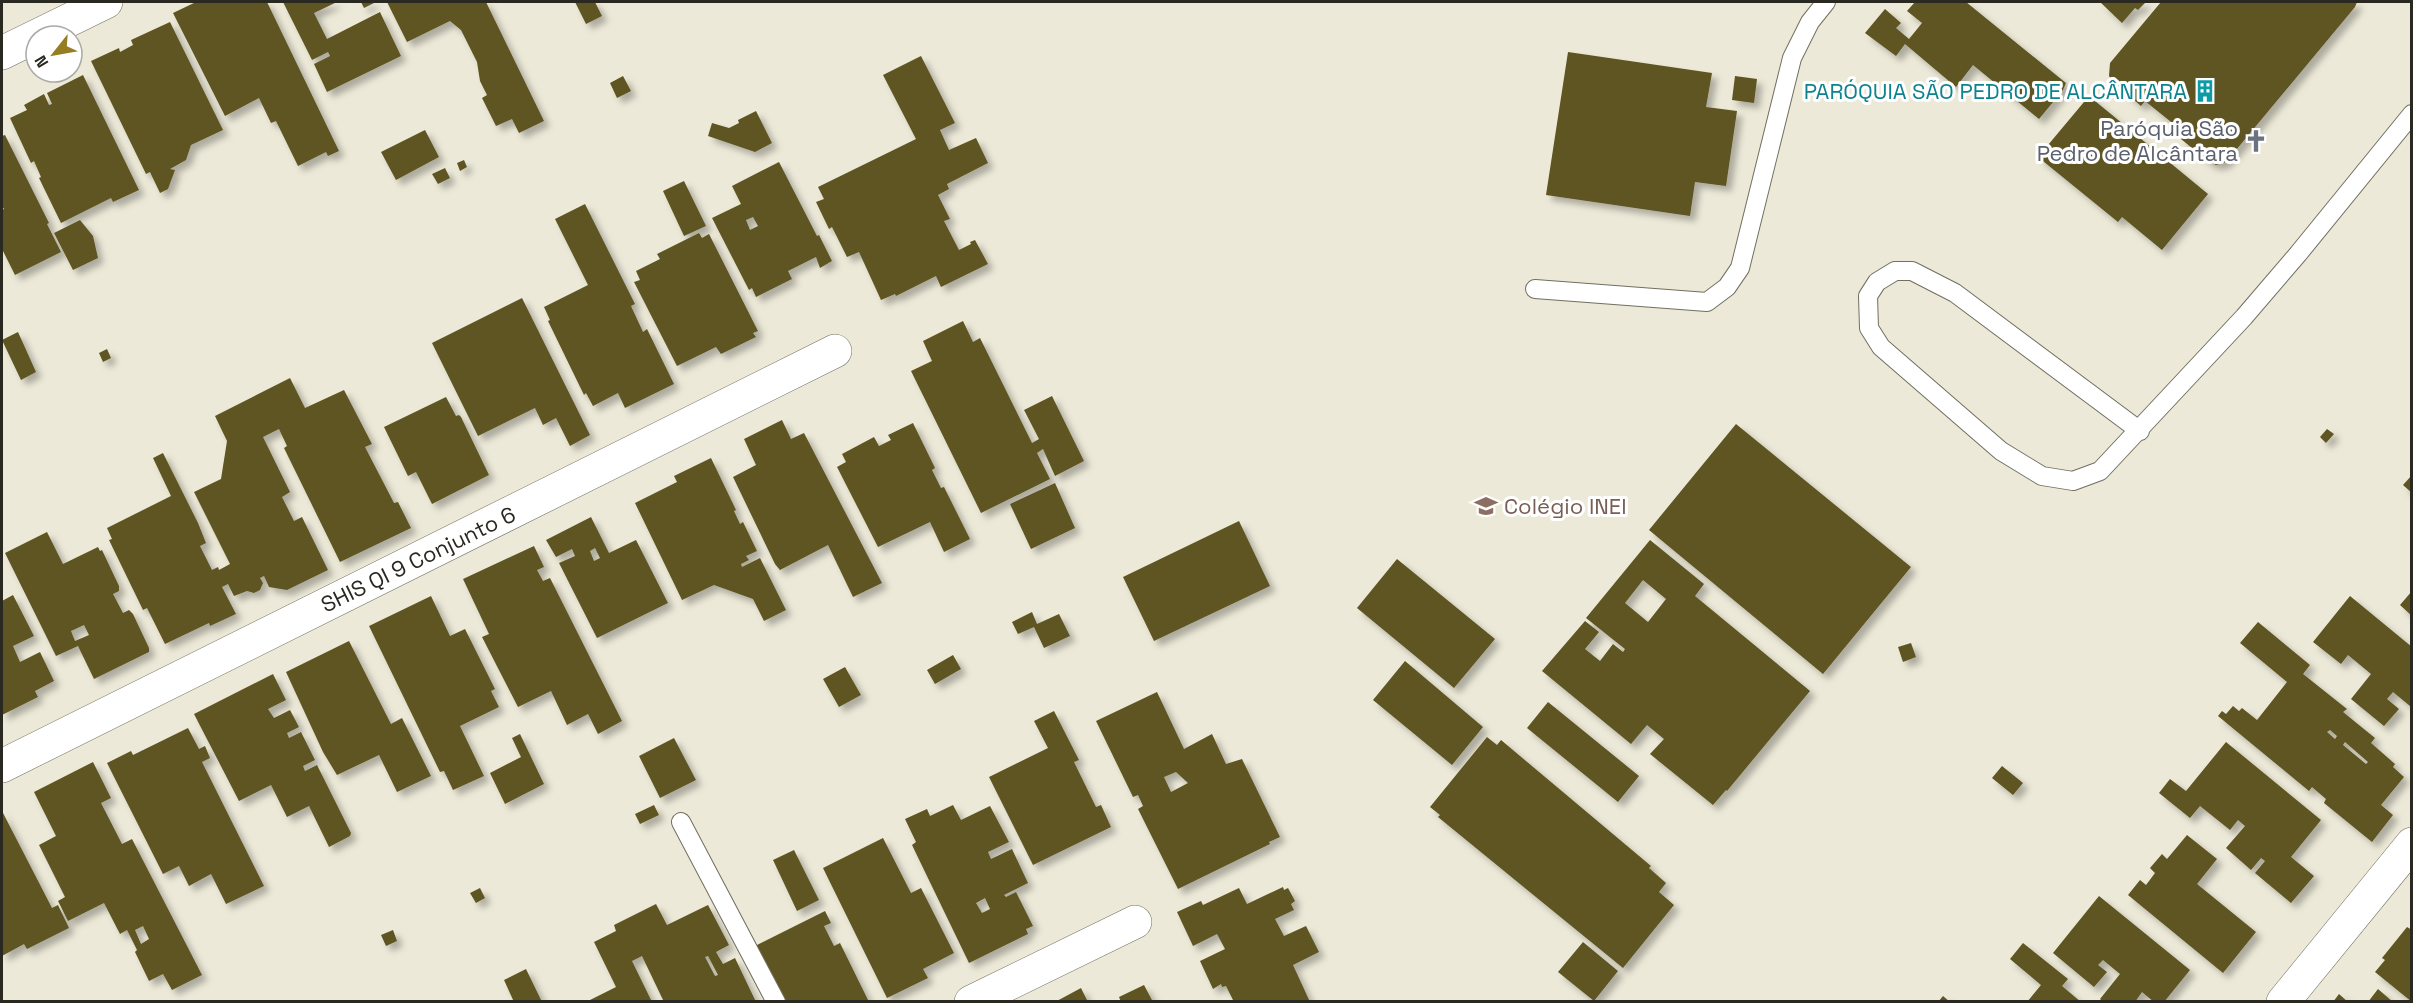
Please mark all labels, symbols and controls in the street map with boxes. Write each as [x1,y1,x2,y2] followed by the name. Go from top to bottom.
[24,24,84,84] north arrow
[30,51,53,71] text: N
[1804,77,2187,105] place label: PARÓQUIA SÃO PEDRO DE ALCÂNTARA
[2192,78,2218,104] building icon: PARÓQUIA SÃO PEDRO DE ALCÂNTARA
[2037,114,2238,167] place label: Paróquia São Pedro de Alcântara
[2243,128,2269,154] church icon: Paróquia São Pedro de Alcântara
[1504,492,1627,520] place label: Colégio INEI
[1473,493,1499,519] school or university icon: Colégio INEI
[316,500,520,618] street label: SHIS QI 9 Conjunto 6

